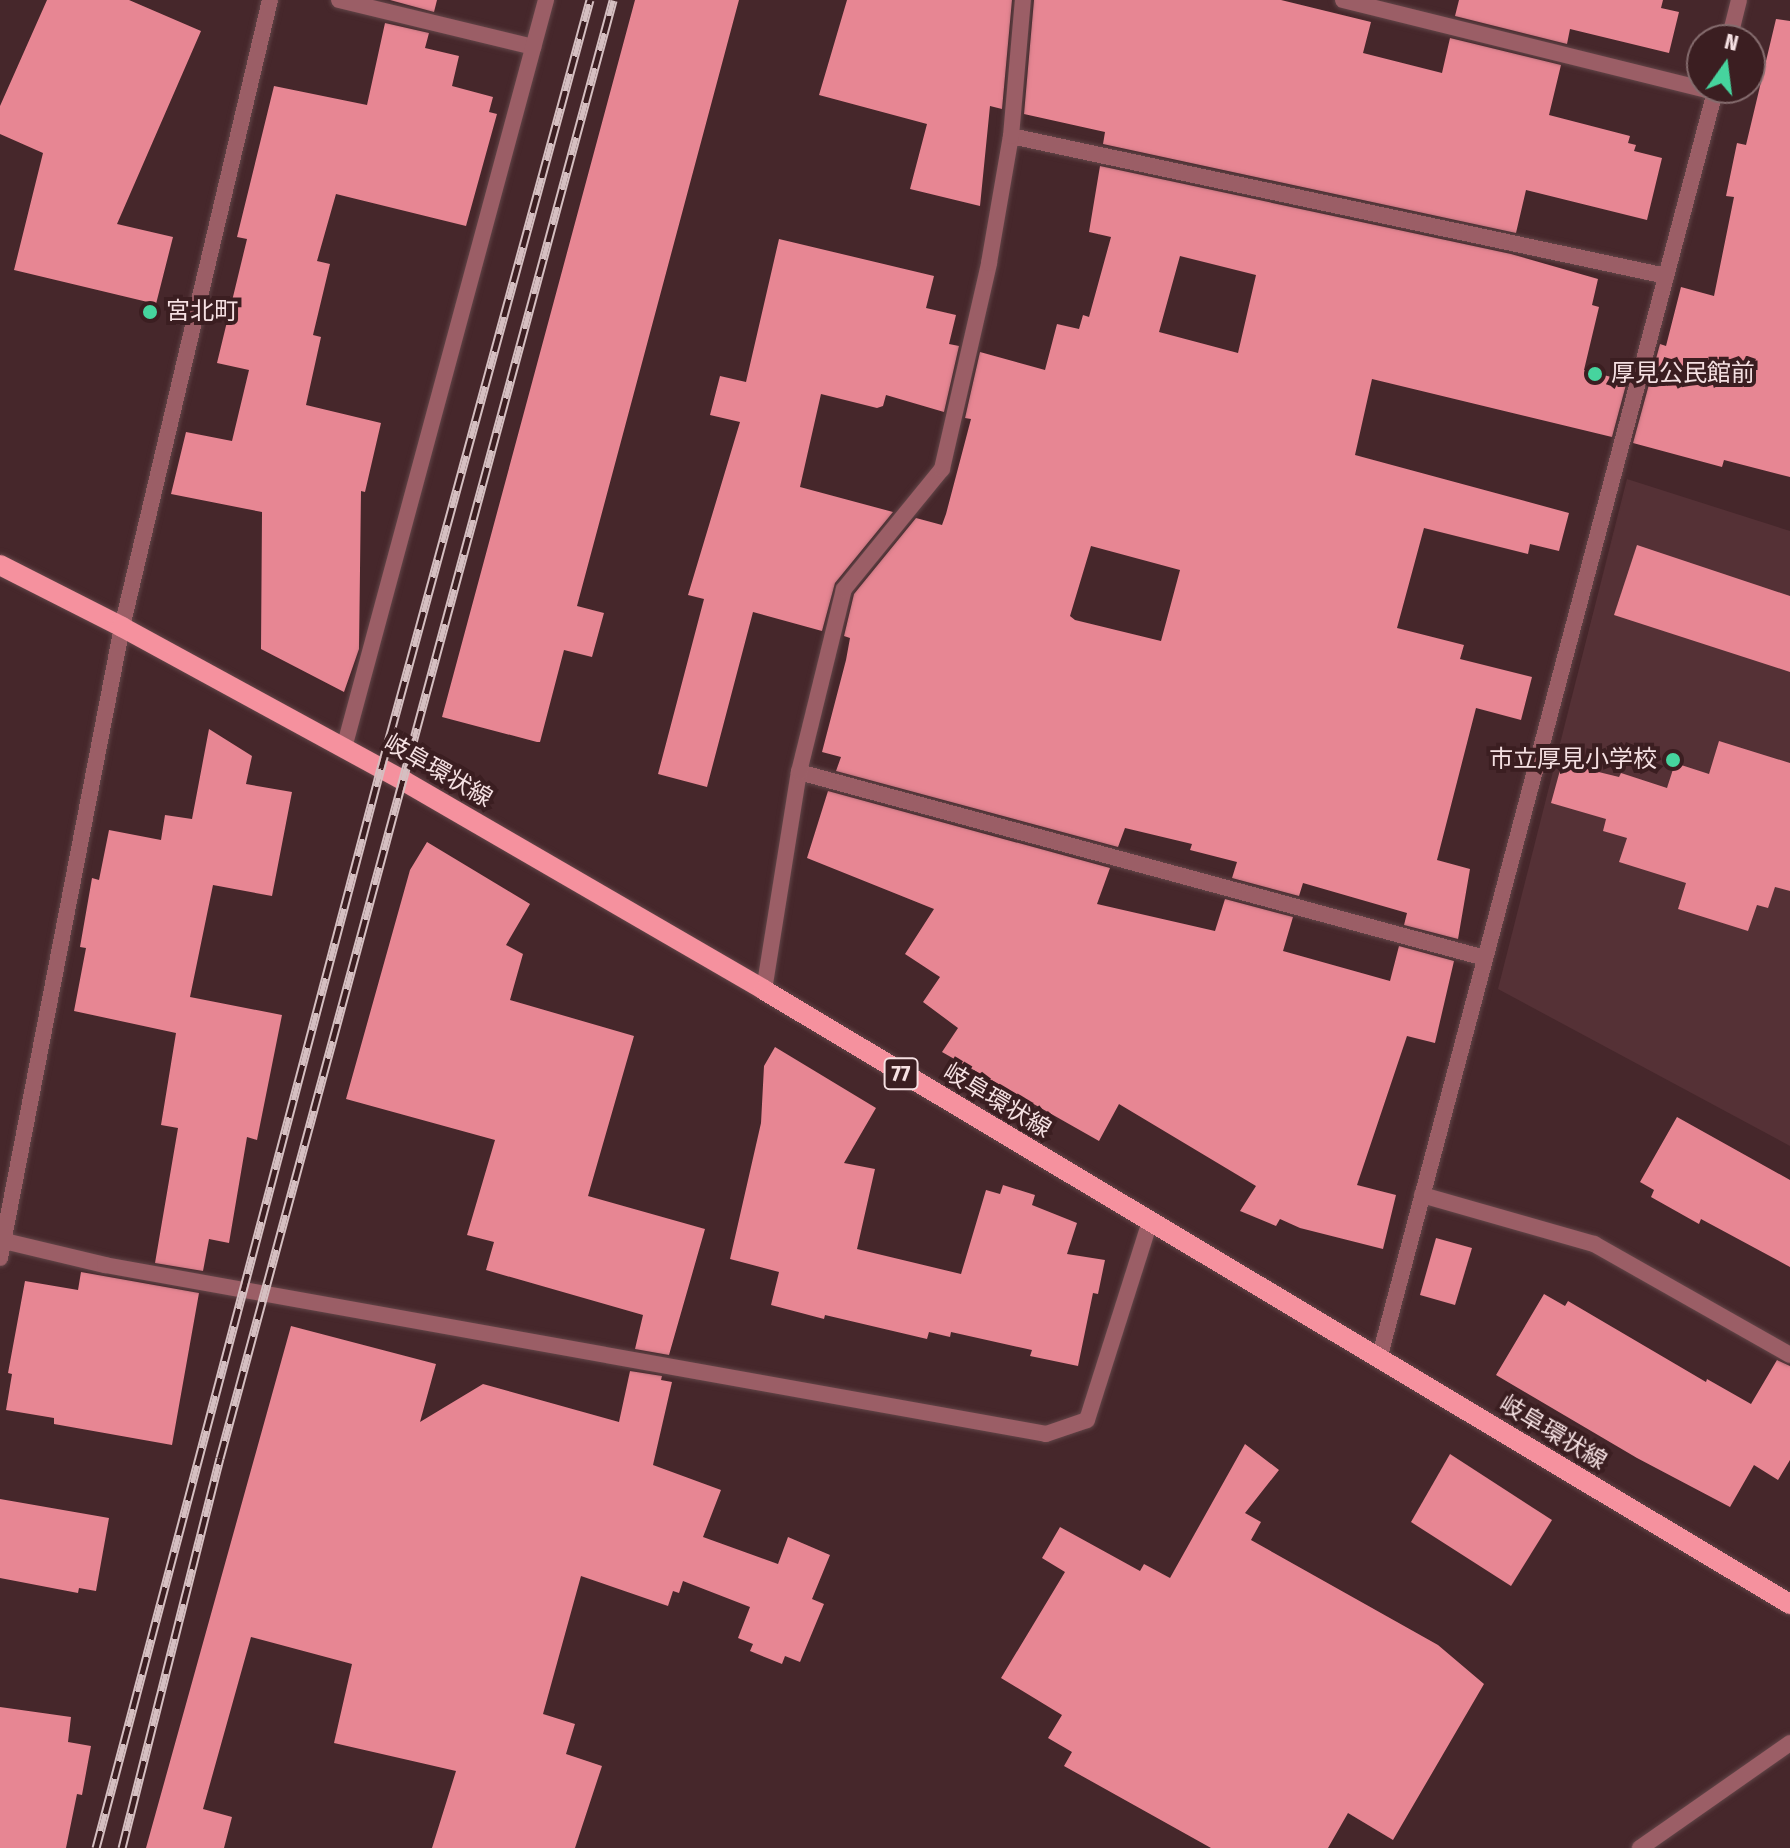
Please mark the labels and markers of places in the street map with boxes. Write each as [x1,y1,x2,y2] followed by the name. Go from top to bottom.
[166,298,238,326] place label: 宮北町
[141,303,159,321] marker: 宮北町
[1611,360,1755,388] place label: 厚見公民館前
[1586,365,1604,383] marker: 厚見公民館前
[1489,746,1657,774] place label: 市立厚見小学校
[1664,751,1682,769] marker: 市立厚見小学校

